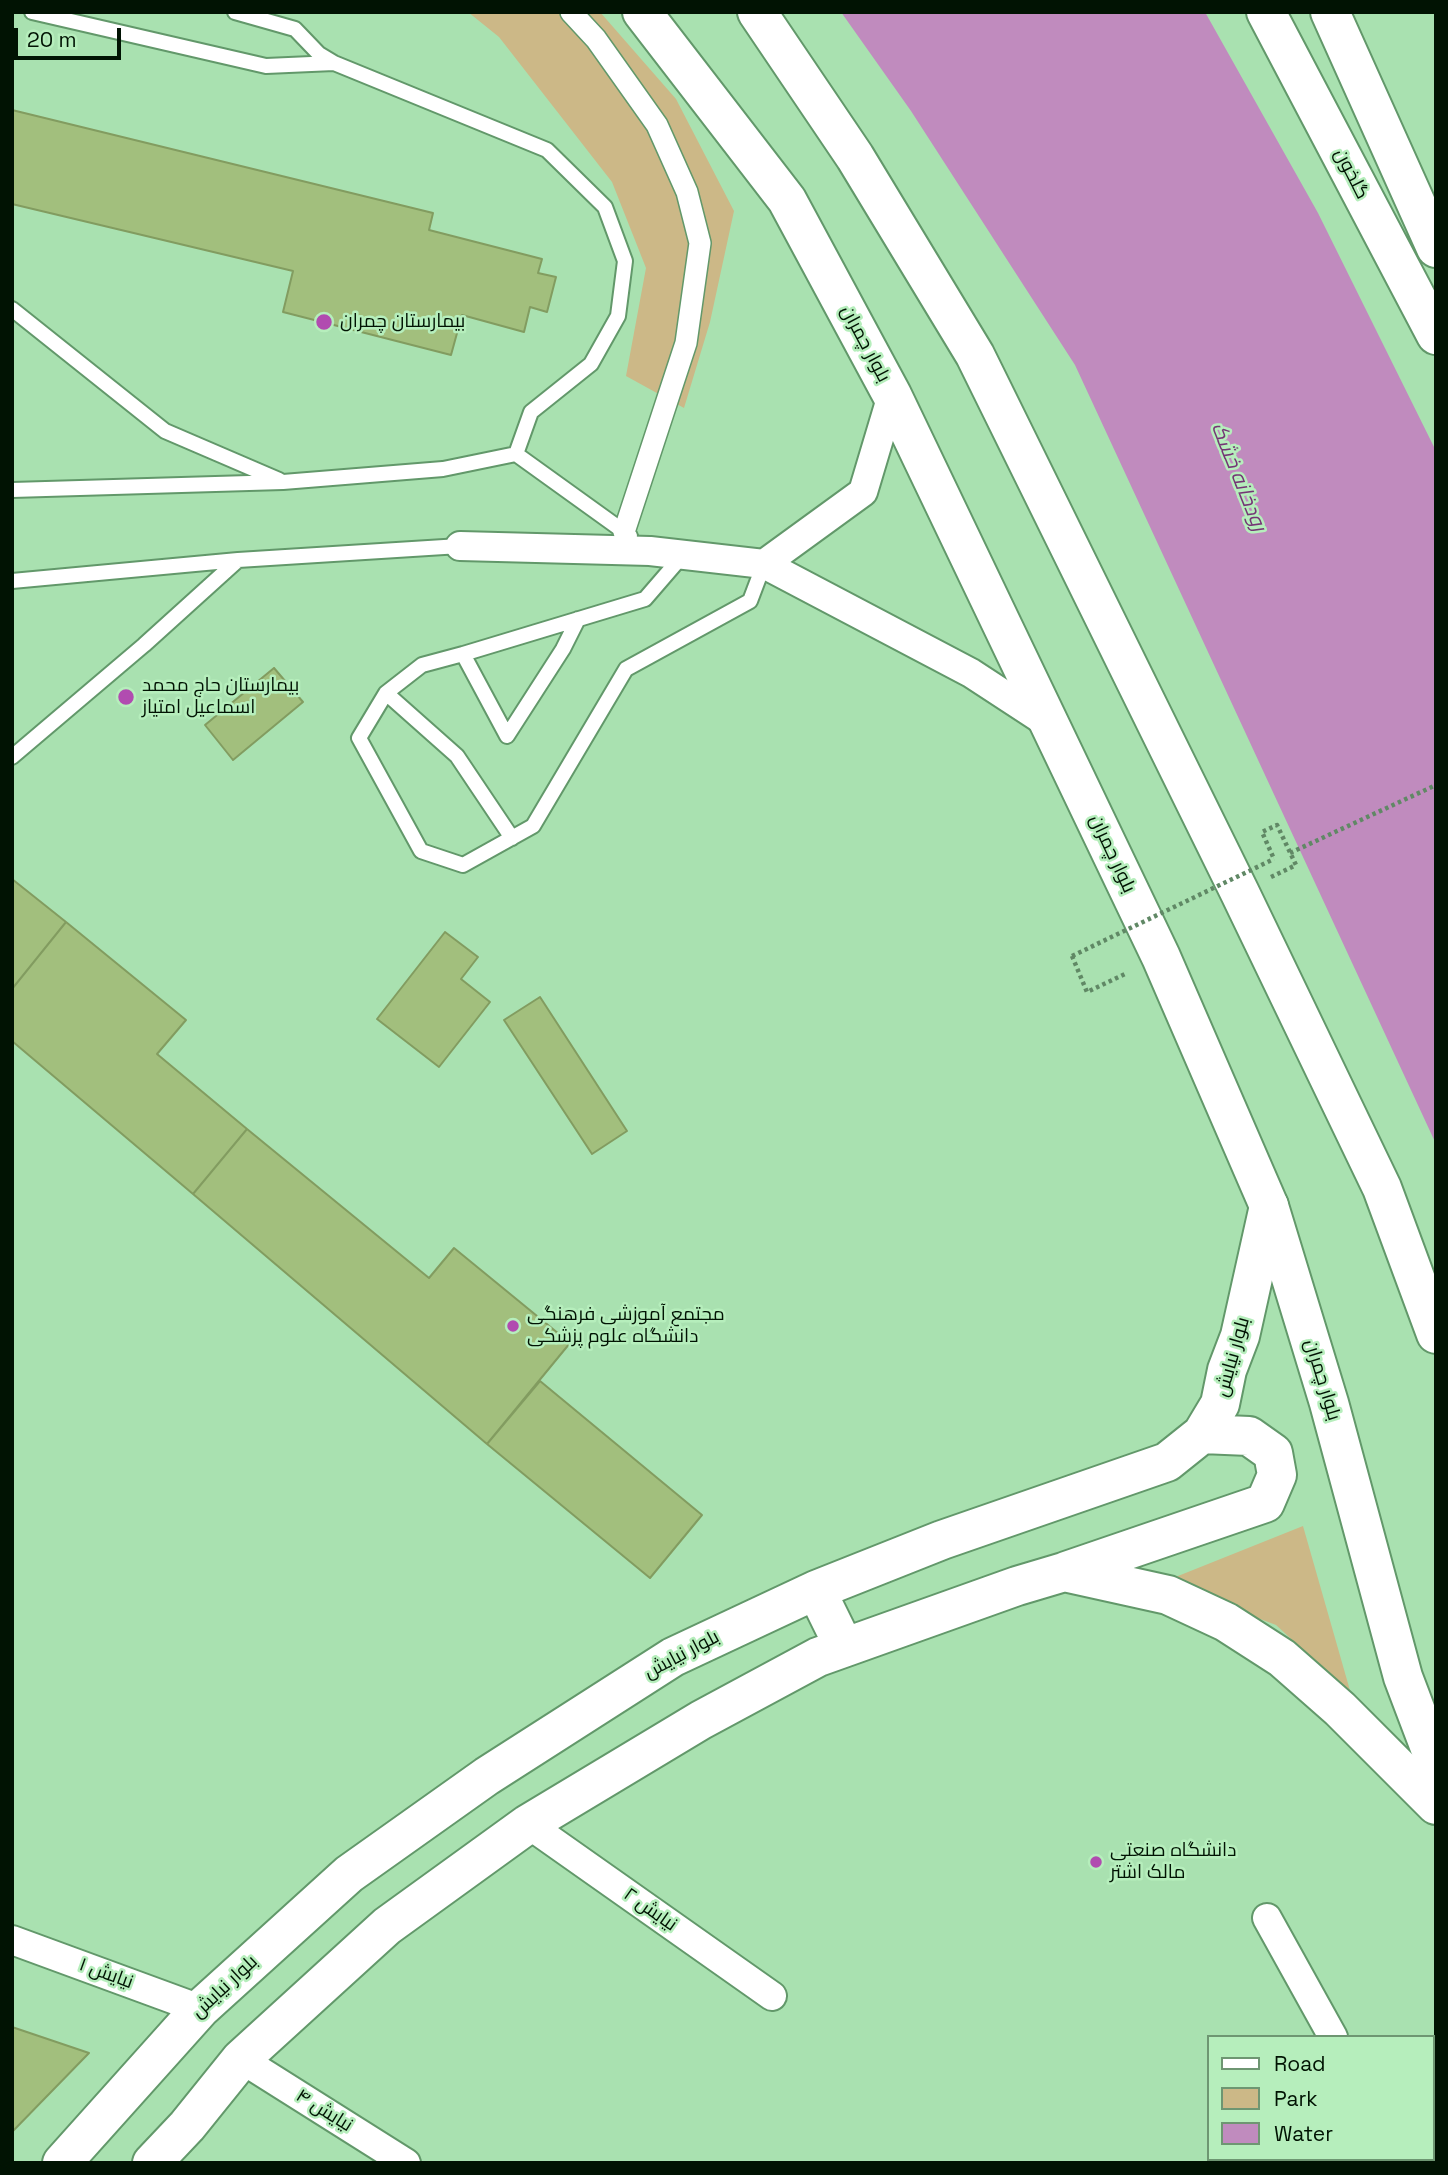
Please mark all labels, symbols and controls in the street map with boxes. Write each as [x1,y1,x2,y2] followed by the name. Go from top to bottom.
[18,14,124,58] scale bar
[27,26,77,53] text: 20 m
[1329,145,1373,203] street label: گلخون
[835,302,895,386] street label: بلوار چمران
[340,311,465,333] place label: بیمارستان چمران
[314,312,334,332] marker: بیمارستان چمران
[1205,419,1271,535] water label: رودخانه خشک
[142,675,299,719] place label: بیمارستان حاج محمد اسماعیل امتیاز
[116,687,136,707] marker: بیمارستان حاج محمد اسماعیل امتیاز
[1084,811,1140,897] street label: بلوار چمران
[527,1304,725,1348] place label: مجتمع آموزشی فرهنگی دانشگاه علوم پزشکی
[1211,1314,1255,1400] street label: بلوار نیایش
[505,1318,521,1334] marker: مجتمع آموزشی فرهنگی دانشگاه علوم پزشکی
[1299,1337,1345,1423] street label: بلوار چمران
[640,1626,724,1684] street label: بلوار نیایش
[1110,1840,1236,1884] place label: دانشگاه صنعتی مالک اشتر
[1088,1854,1104,1870] marker: دانشگاه صنعتی مالک اشتر
[619,1883,681,1937] street label: نیایش ۲
[187,1951,263,2023] street label: بلوار نیایش
[76,1954,136,1994] street label: نیایش ۱
[1206,2035,1434,2161] legend
[1274,2050,1326,2077] text: Road
[291,2085,357,2137] street label: نیایش ۴
[1274,2085,1318,2112] text: Park
[1274,2120,1333,2147] text: Water

